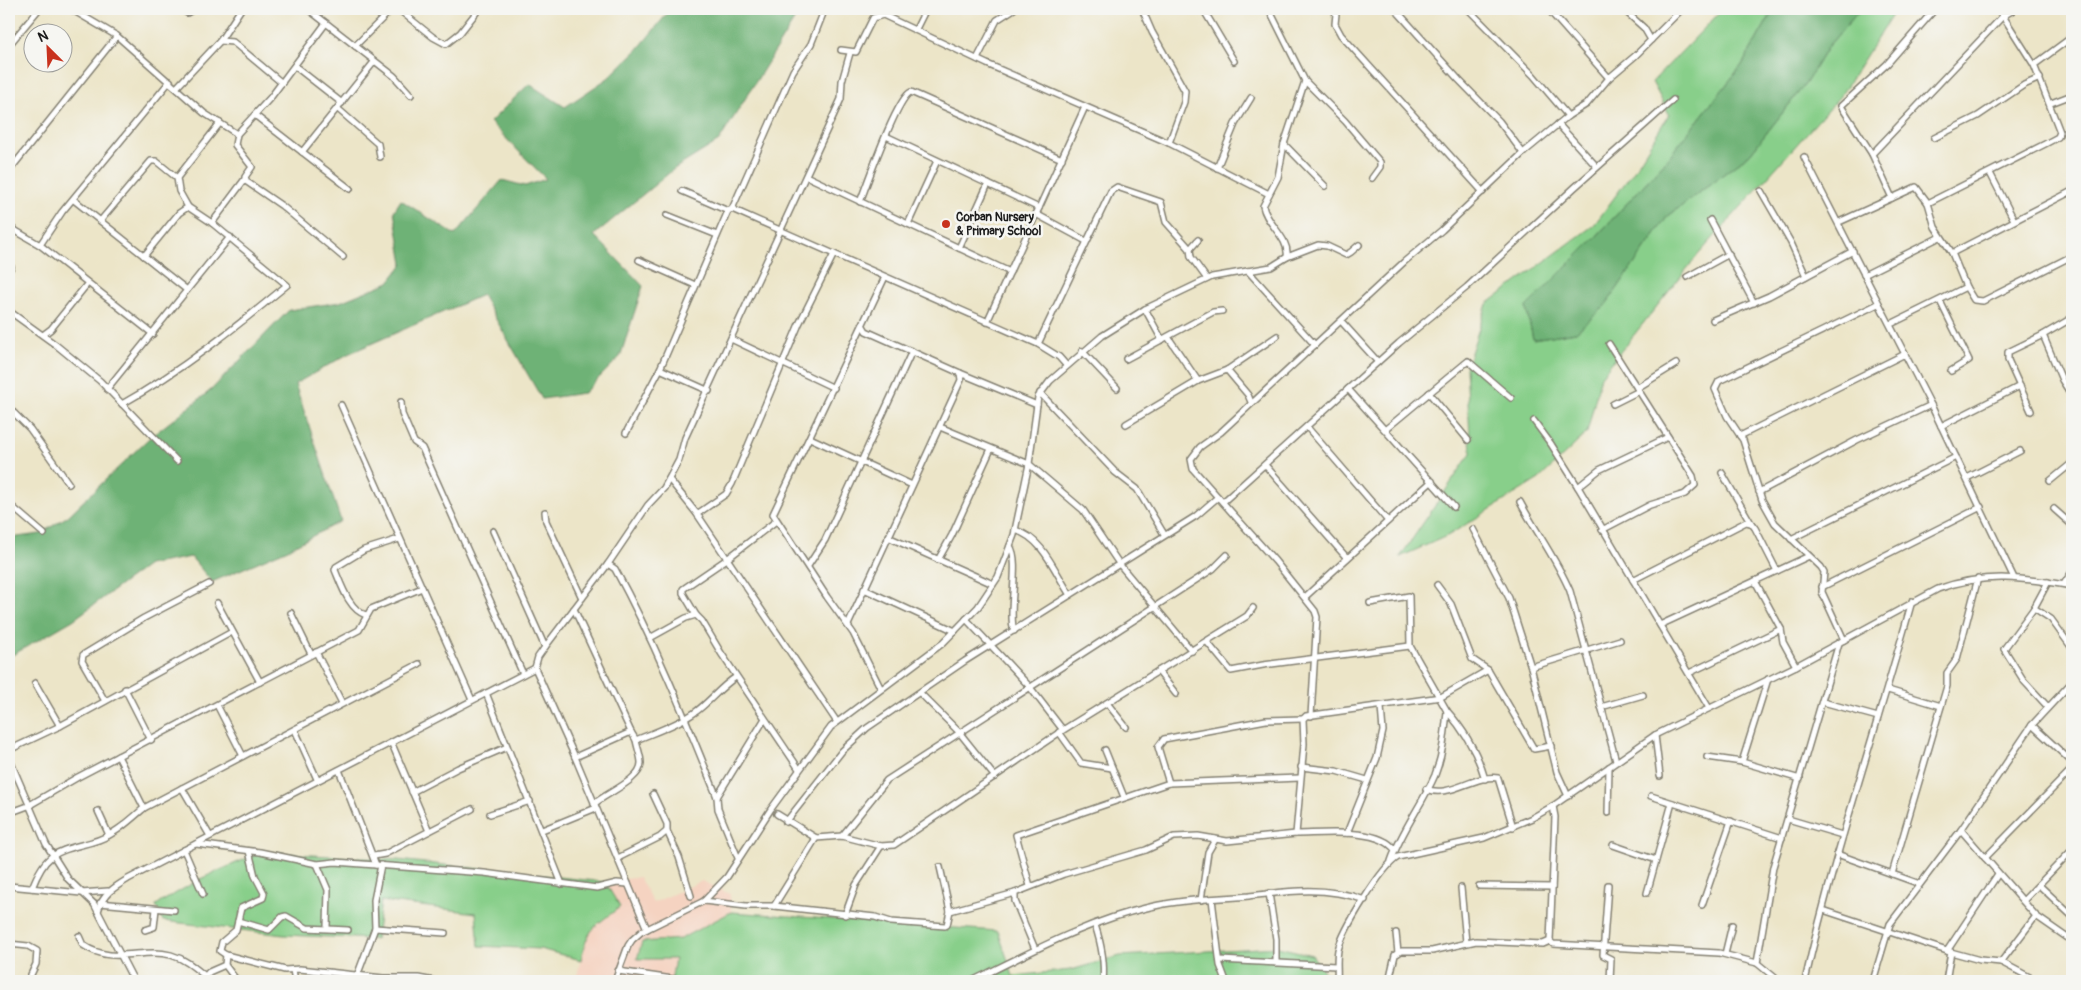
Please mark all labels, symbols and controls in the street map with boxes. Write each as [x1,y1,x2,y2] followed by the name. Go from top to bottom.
[22,22,72,72] north arrow
[35,27,51,46] text: N
[956,210,1041,239] place label: Corban Nursery & Primary School
[940,218,952,230] marker: Corban Nursery & Primary School

